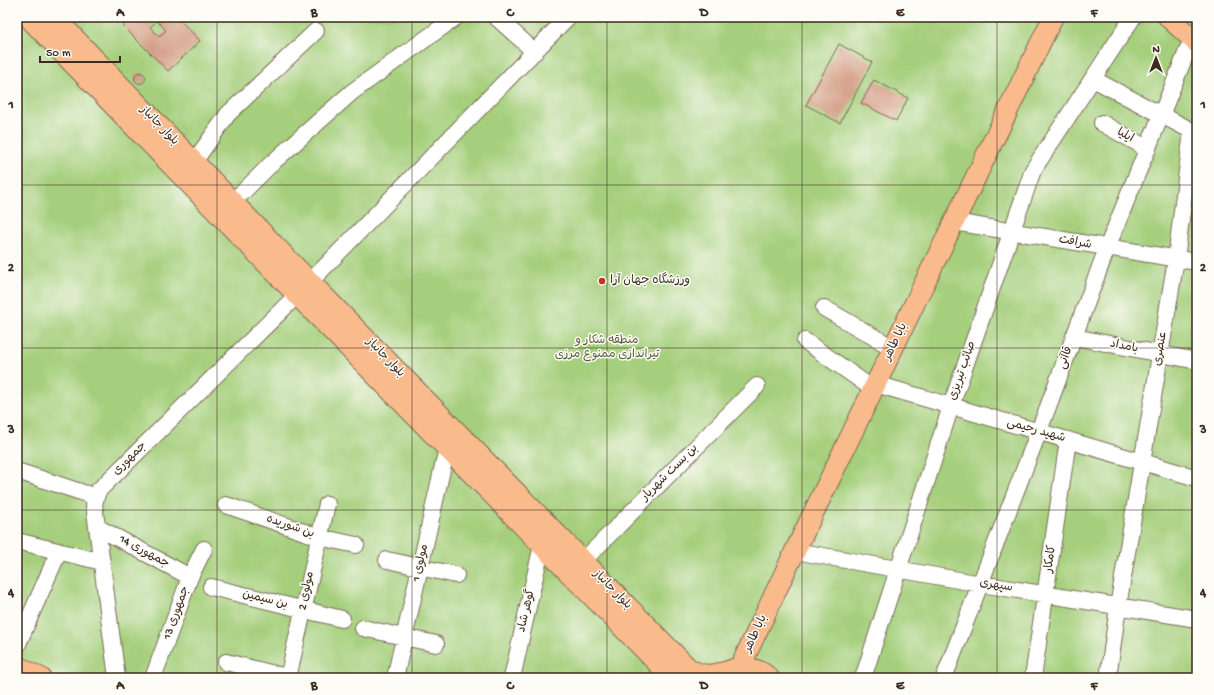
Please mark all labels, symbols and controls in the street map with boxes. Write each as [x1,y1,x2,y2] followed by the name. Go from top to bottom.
[115,6,125,21] text: A
[310,6,319,21] text: B
[505,6,515,21] text: C
[699,6,709,21] text: D
[896,6,905,21] text: E
[1090,6,1099,21] text: F
[40,38,120,64] scale bar
[1136,38,1176,78] north arrow
[1152,44,1160,56] text: N
[46,47,71,61] text: 50 m
[7,98,14,113] text: 1
[1199,98,1206,113] text: 1
[136,103,181,149] street label: بلوار جانباز
[1114,126,1136,146] street label: ایلیا
[1057,233,1093,253] street label: شرافت
[8,261,15,276] text: 2
[1200,261,1207,276] text: 2
[610,272,690,288] place label: ورزشگاه جهان آرا
[597,276,607,286] marker: ورزشگاه جهان آرا
[880,321,911,364] street label: بابا طاهر
[1151,331,1171,367] street label: عنصری
[555,334,660,362] park label: منطقه شکار و تیراندازی ممنوع مرزی
[362,335,407,381] street label: بلوار جانباز
[1109,337,1139,357] street label: بامداد
[946,340,980,402] street label: صائب تبریزی
[1055,344,1077,371] street label: قاآنی
[1005,416,1067,446] street label: شهید رحیمی
[7,423,15,438] text: 3
[1199,423,1207,438] text: 3
[110,439,150,479] street label: جمهوری
[638,442,701,505] street label: بن بست شهریار
[264,512,316,542] street label: بن شوریده
[116,532,172,572] street label: جمهوری 14
[410,543,432,584] street label: مولوی 1
[1042,544,1060,575] street label: کامکار
[589,567,634,613] street label: بلوار جانباز
[296,570,318,612] street label: مولوی 2
[978,576,1014,596] street label: سپهری
[161,584,193,643] street label: جمهوری 13
[7,586,15,601] text: 4
[1199,586,1207,601] text: 4
[241,588,289,612] street label: بن سیمین
[513,588,539,634] street label: گوهر شاد
[741,613,771,656] street label: بابا طاهر
[115,679,125,694] text: A
[310,679,319,694] text: B
[505,679,515,694] text: C
[699,679,709,694] text: D
[896,679,905,694] text: E
[1090,679,1099,694] text: F

